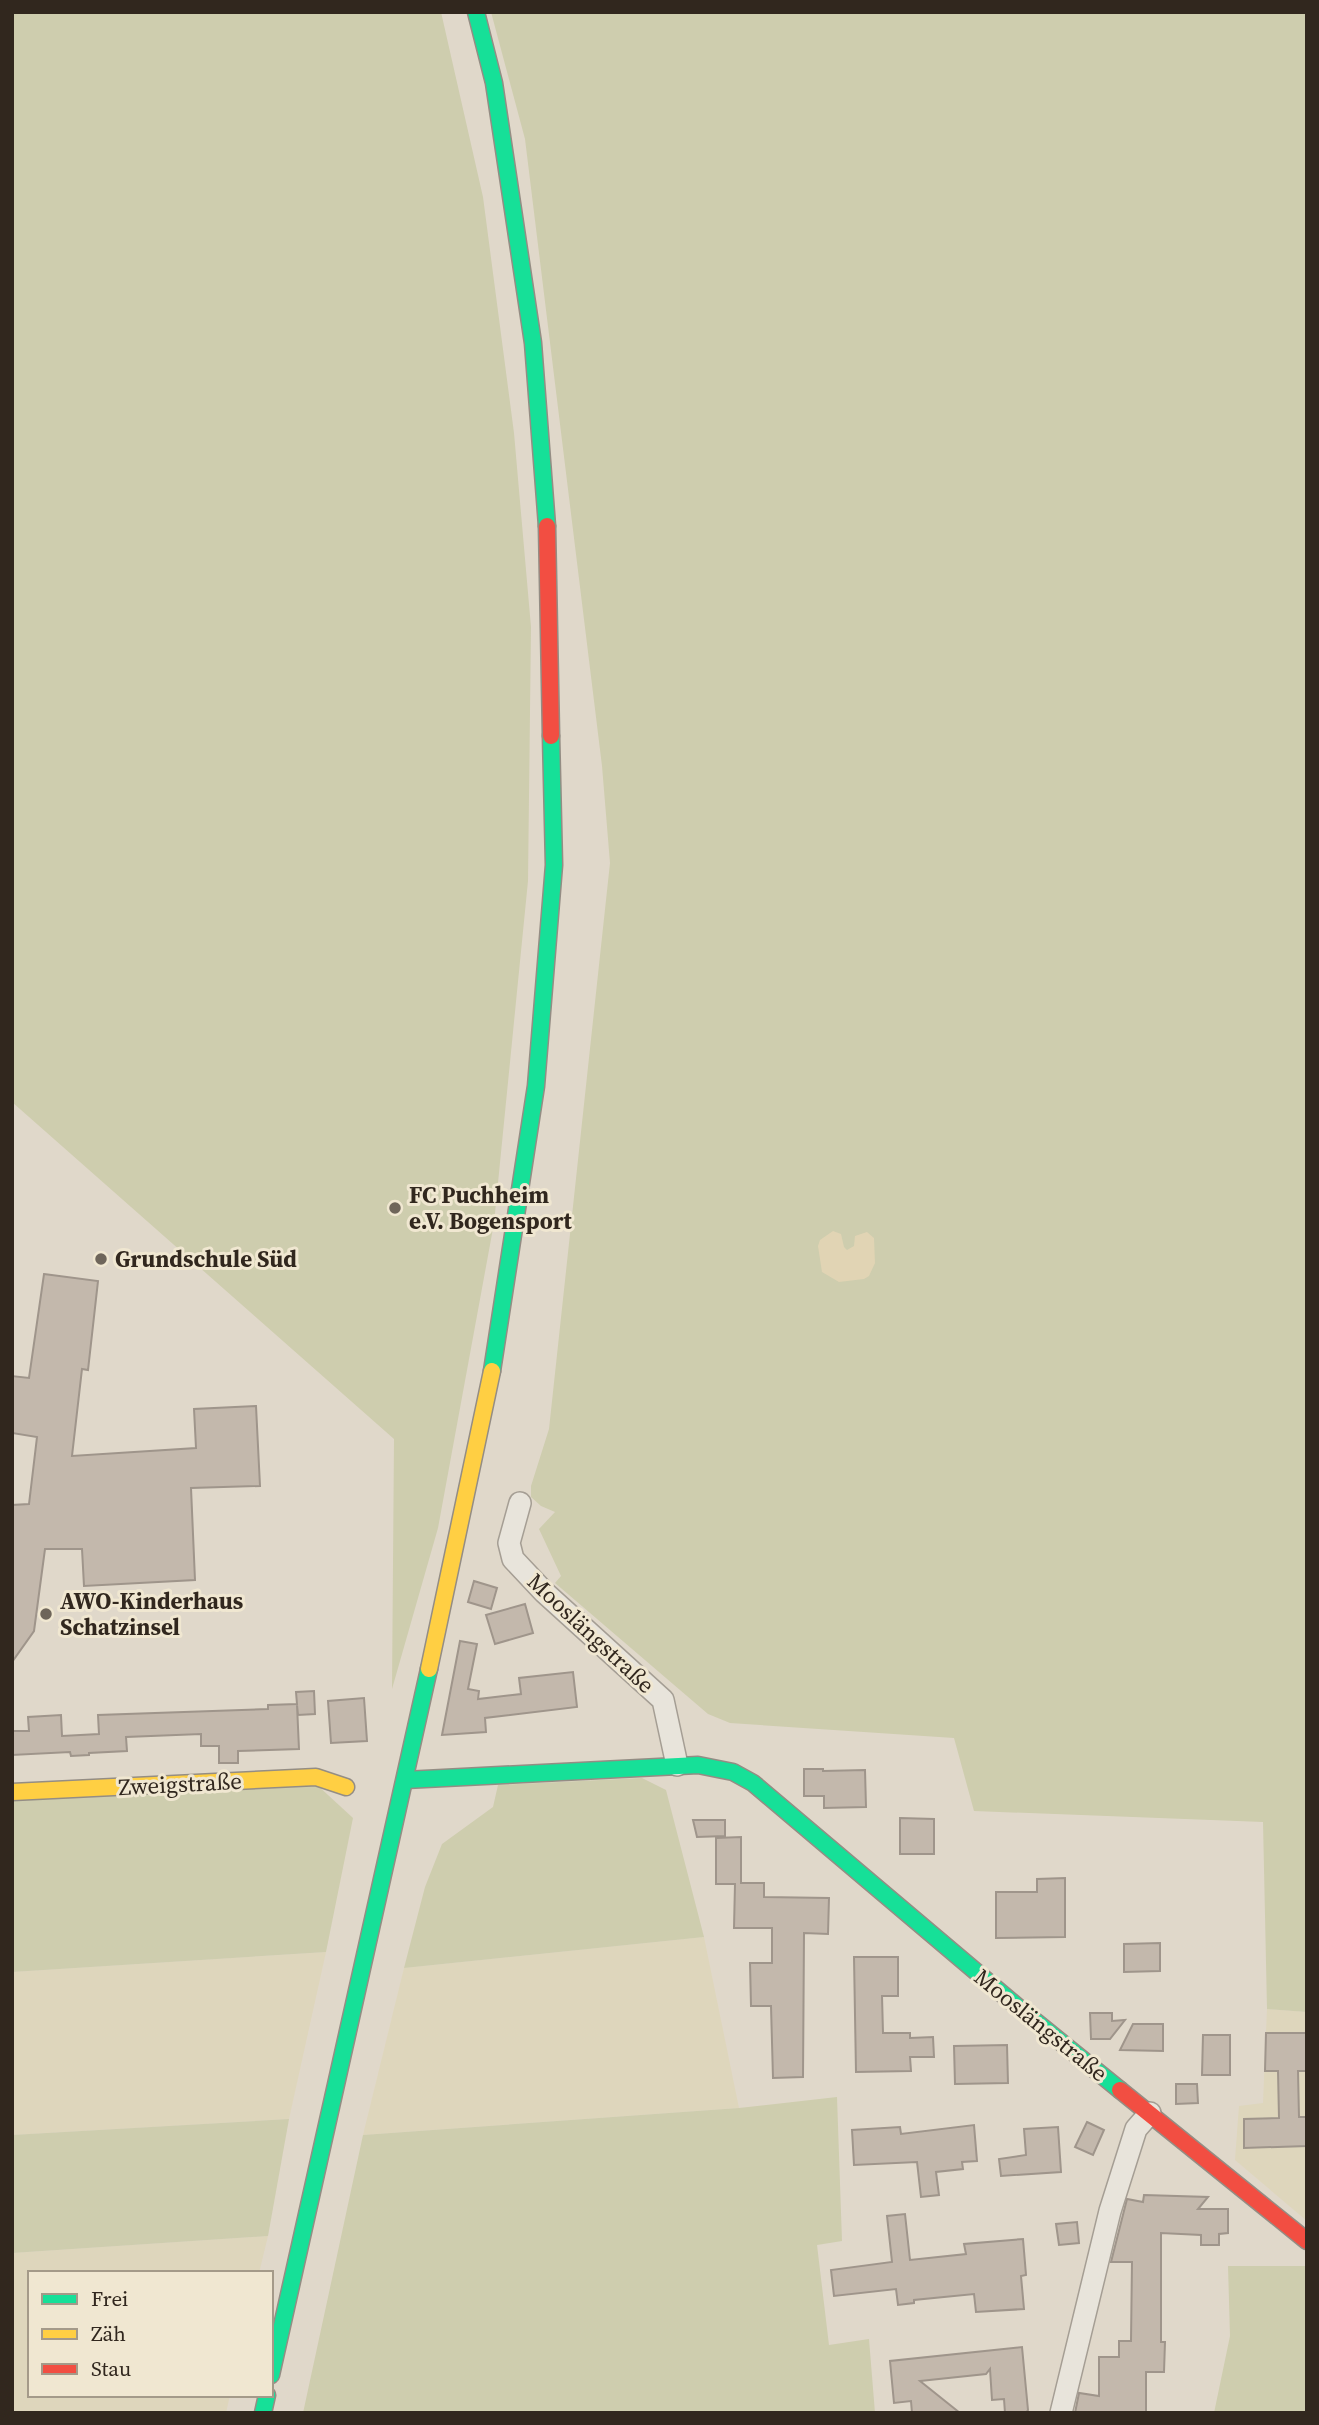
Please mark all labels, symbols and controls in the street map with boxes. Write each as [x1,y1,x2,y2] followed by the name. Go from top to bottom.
[409,1179,573,1237] place label: FC Puchheim e.V. Bogensport
[387,1200,403,1216] marker: FC Puchheim e.V. Bogensport
[115,1243,297,1275] place label: Grundschule Süd
[93,1251,109,1267] marker: Grundschule Süd
[520,1566,662,1700] street label: Mooslängstraße
[60,1585,243,1643] place label: AWO-Kinderhaus Schatzinsel
[38,1606,54,1622] marker: AWO-Kinderhaus Schatzinsel
[117,1765,243,1803] street label: Zweigstraße
[967,1961,1115,2089] street label: Mooslängstraße
[28,2271,273,2397] legend
[91,2284,128,2313] text: Frei
[91,2319,126,2348] text: Zäh
[91,2354,131,2383] text: Stau

